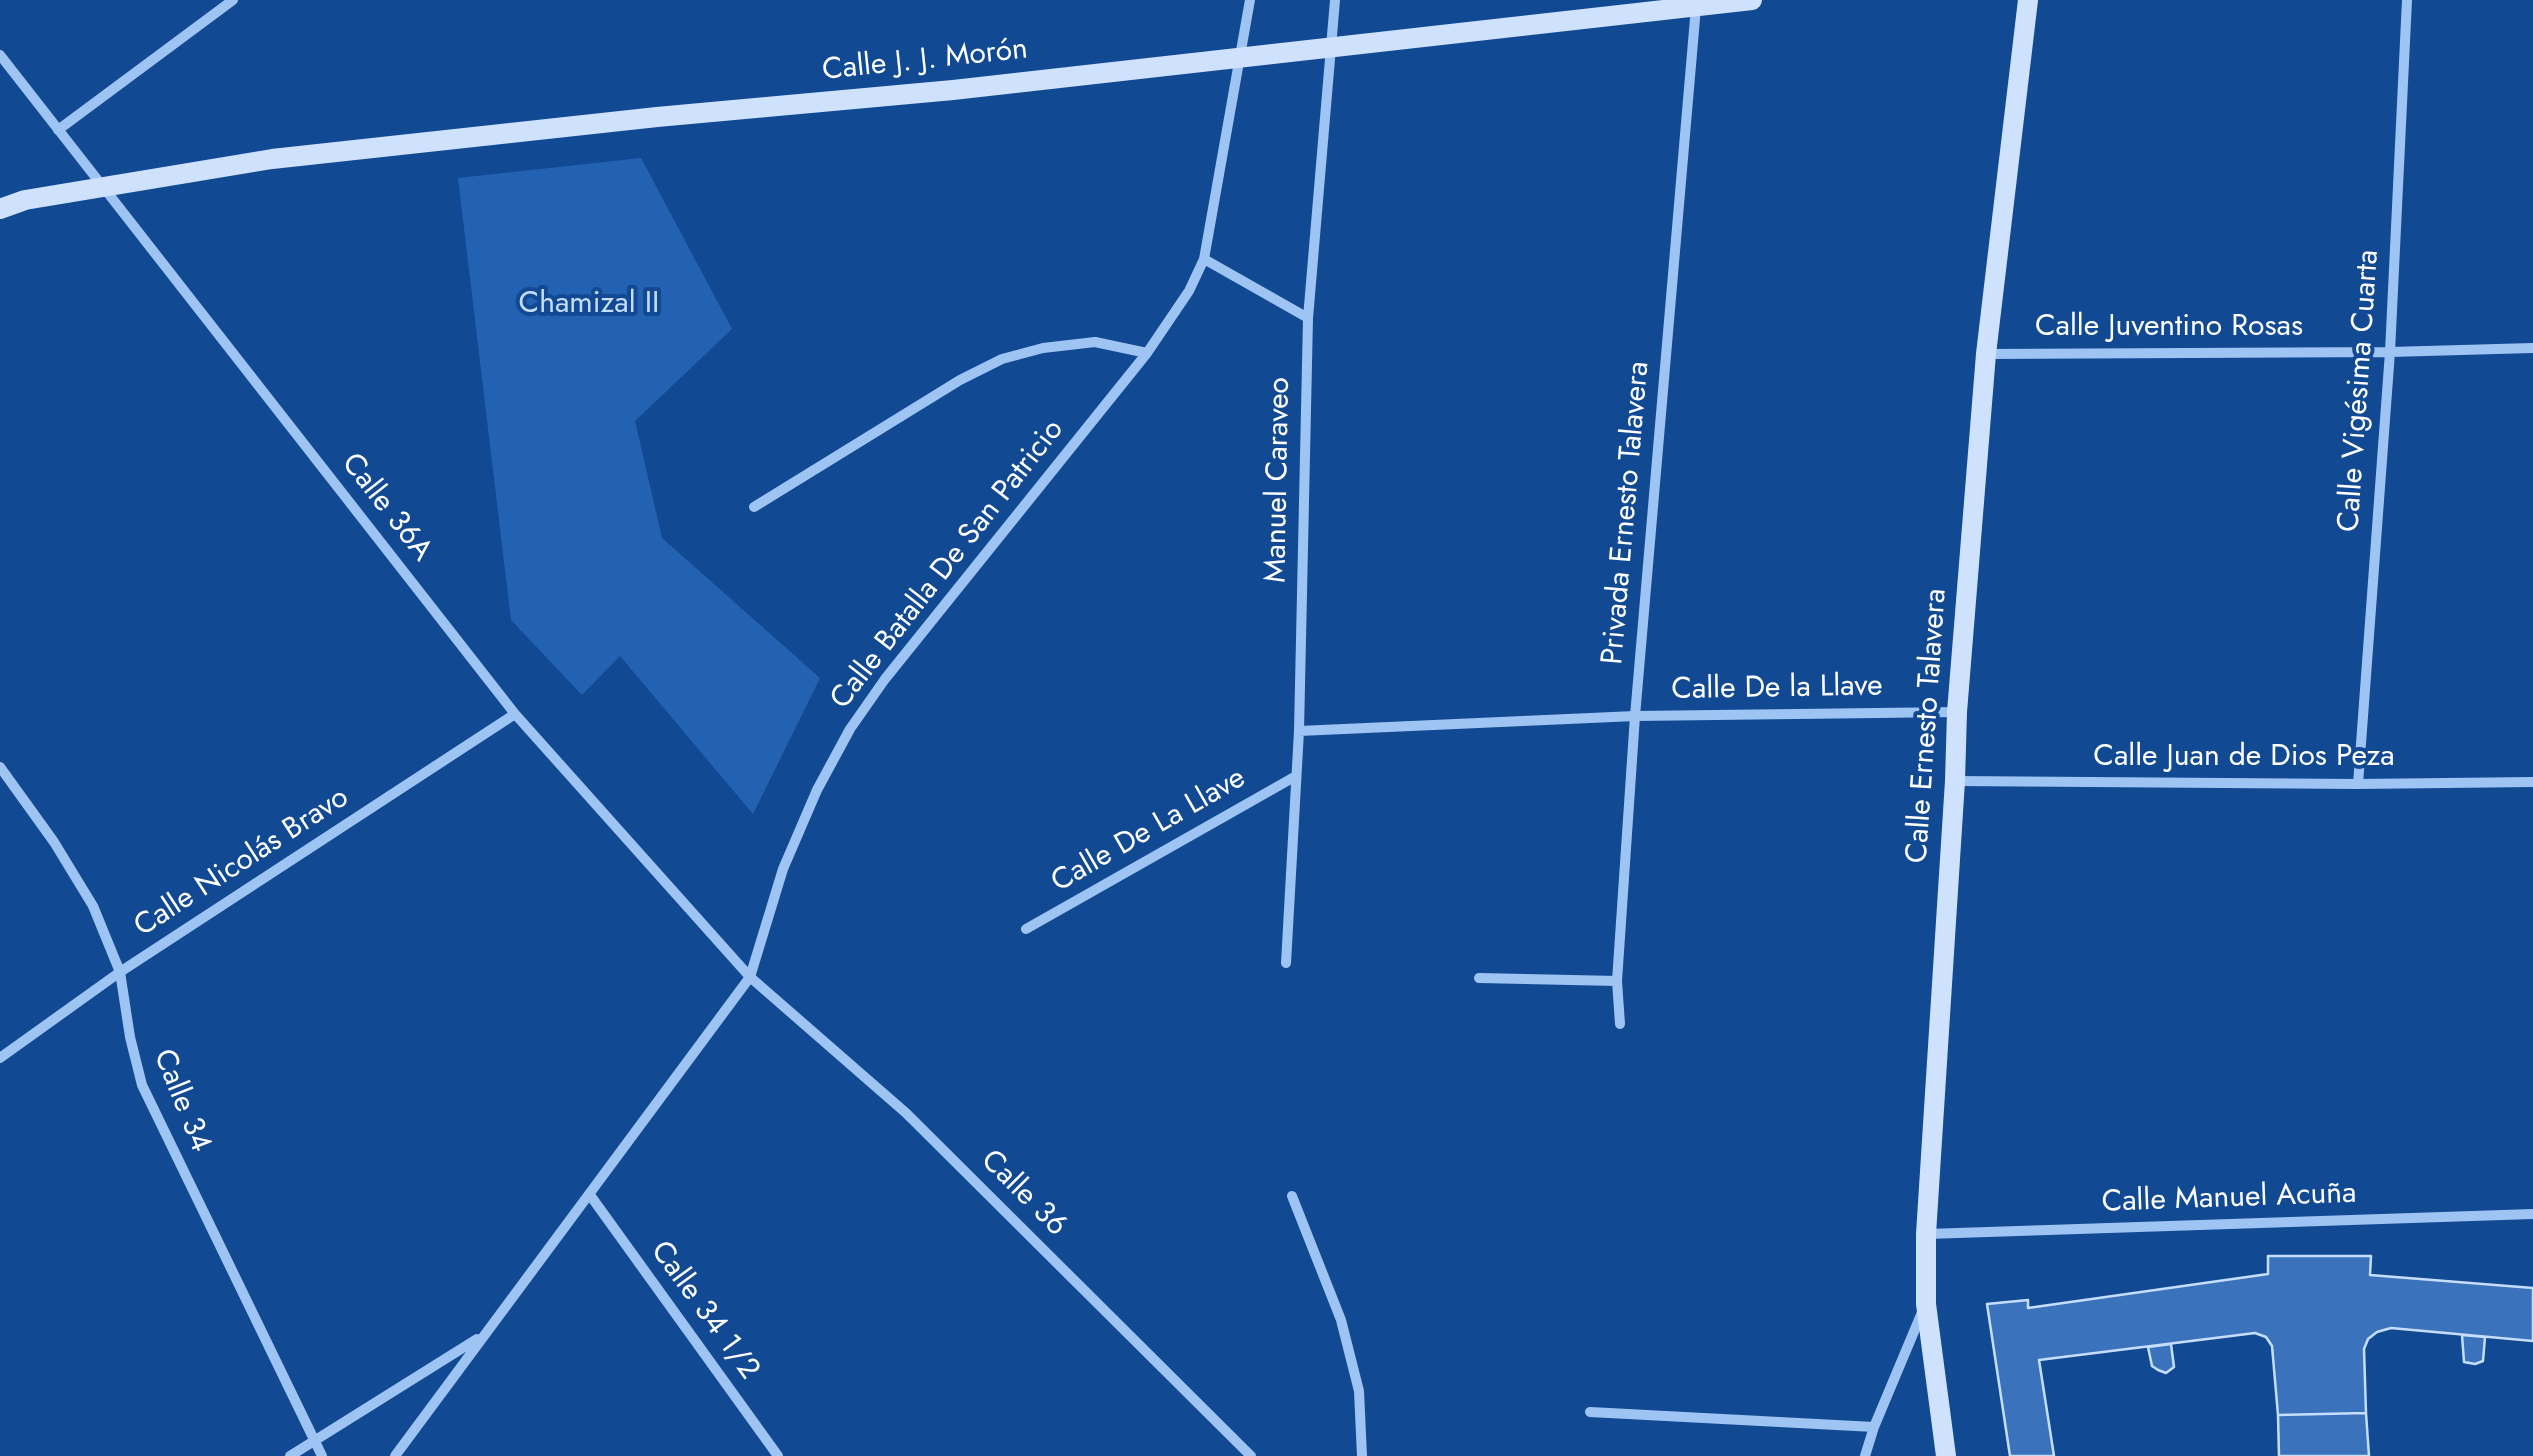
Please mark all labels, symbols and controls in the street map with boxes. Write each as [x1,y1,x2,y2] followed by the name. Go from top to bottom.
[821,32,1029,90] street label: Calle J. J. Morón
[2332,249,2388,533] street label: Calle Vigésima Cuarta
[519,287,659,323] park label: Chamizal II
[2035,310,2303,346] street label: Calle Juventino Rosas
[1596,360,1658,666] street label: Privada Ernesto Talavera
[1259,377,1299,583] street label: Manuel Caraveo
[824,413,1072,717] street label: Calle Batalla De San Patricio
[333,447,439,569] street label: Calle 36A
[1900,587,1956,865] street label: Calle Ernesto Talavera
[1671,669,1883,709] street label: Calle De la Llave
[2093,740,2395,776] street label: Calle Juan de Dios Peza
[1046,761,1252,901] street label: Calle De La Llave
[128,780,356,946] street label: Calle Nicolás Bravo
[144,1045,218,1157] street label: Calle 34
[972,1143,1074,1245] street label: Calle 36
[2101,1177,2357,1221] street label: Calle Manuel Acuña
[642,1235,766,1387] street label: Calle 34 1/2

